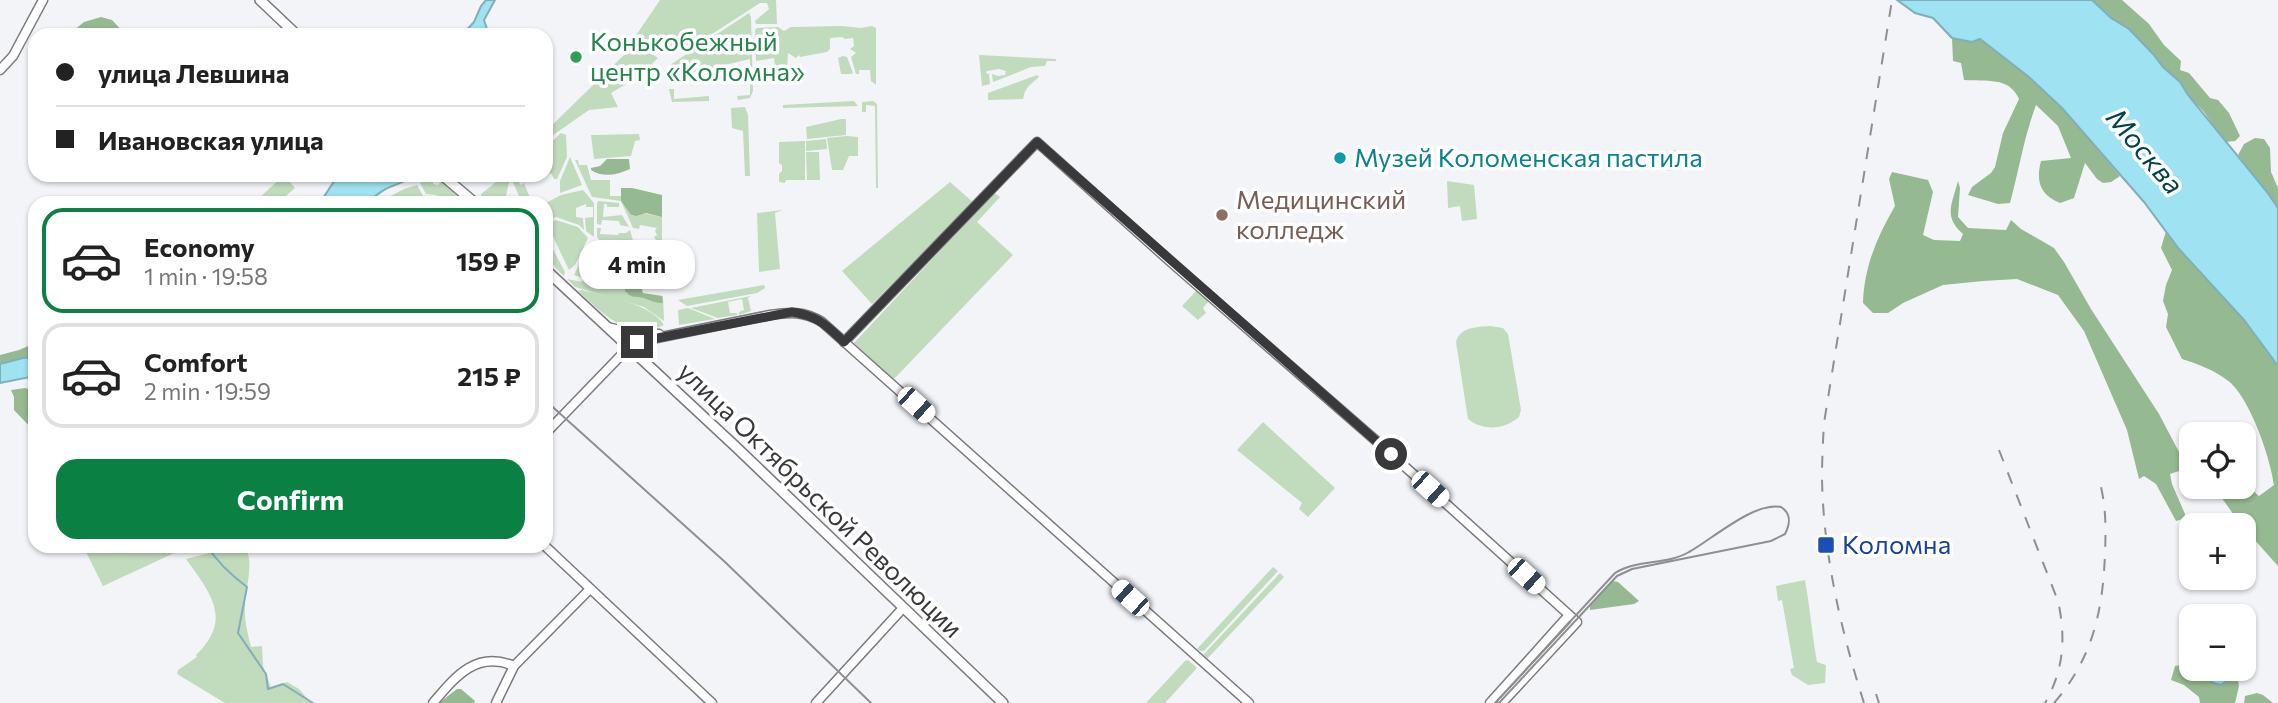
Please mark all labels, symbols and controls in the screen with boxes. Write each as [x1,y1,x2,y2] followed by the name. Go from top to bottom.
[590,25,805,86] place label: Конькобежный центр «Коломна»
[568,49,584,65] marker: Конькобежный центр «Коломна»
[98,57,289,88] text: улица Левшина
[2100,100,2191,200] water label: Москва
[98,124,323,155] text: Ивановская улица
[1354,141,1703,172] place label: Музей Коломенская пастила
[1332,150,1348,166] marker: Музей Коломенская пастила
[1236,183,1406,244] place label: Медицинский колледж
[1214,207,1230,223] marker: Медицинский колледж
[60,229,123,292] icon: car
[144,231,255,262] text: Economy
[579,240,695,290] callout: 4 min
[456,245,521,276] text: 159 ₽
[608,250,666,278] text: 4 min
[144,262,268,290] text: 1 min · 19:58
[621,326,653,358] route end
[60,344,123,407] icon: car
[144,346,247,377] text: Comfort
[673,355,970,643] street label: улица Октябрьской Революции
[457,360,521,391] text: 215 ₽
[144,377,271,405] text: 2 min · 19:59
[894,383,939,427] car
[2179,422,2256,681] map controls
[2179,422,2256,499] button: locate
[1375,438,1407,470] route start
[56,459,525,539] button: Confirm
[1408,467,1453,511] car
[2179,513,2256,590] button: +
[1842,528,1951,559] place label: Коломна
[1816,535,1836,555] marker: Коломна
[1504,554,1549,598] car
[1108,576,1153,620] car
[2179,604,2256,681] button: −

